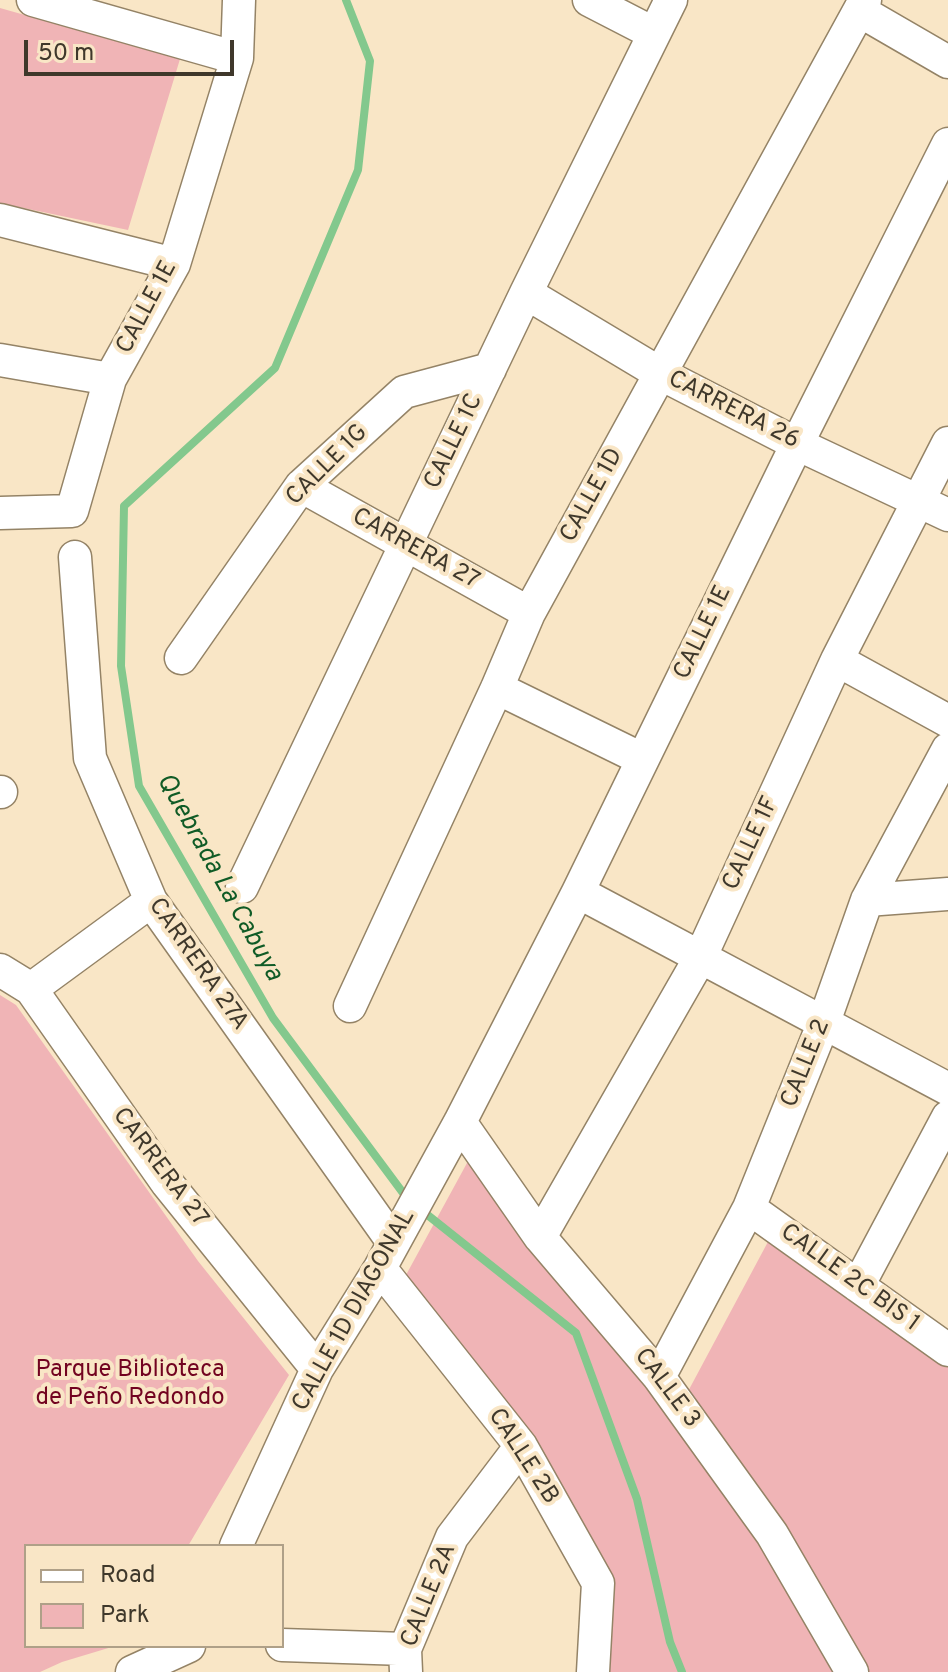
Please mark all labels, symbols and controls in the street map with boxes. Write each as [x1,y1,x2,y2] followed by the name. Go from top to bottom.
[28,24,238,74] scale bar
[38,39,94,69] text: 50 m
[112,257,184,359] street label: CALLE 1E
[663,366,803,456] street label: CARRERA 26
[420,390,490,494] street label: CALLE 1C
[281,419,375,513] street label: CALLE 1G
[555,444,631,548] street label: CALLE 1D
[346,503,484,597] street label: CARRERA 27
[669,581,739,685] street label: CALLE 1E
[148,769,288,987] water label: Quebrada La Cabuya
[718,793,786,895] street label: CALLE 1F
[141,893,253,1037] street label: CARRERA 27A
[776,1016,838,1112] street label: CALLE 2
[105,1103,213,1233] street label: CARRERA 27
[288,1205,422,1417] street label: CALLE 1D DIAGONAL
[774,1219,924,1339] street label: CALLE 2C BIS 1
[627,1344,705,1434] street label: CALLE 3
[35,1357,225,1413] park label: Parque Biblioteca de Peño Redondo
[480,1404,564,1510] street label: CALLE 2B
[396,1540,464,1652] street label: CALLE 2A
[24,1544,284,1648] legend
[100,1561,156,1591] text: Road
[100,1601,150,1631] text: Park

